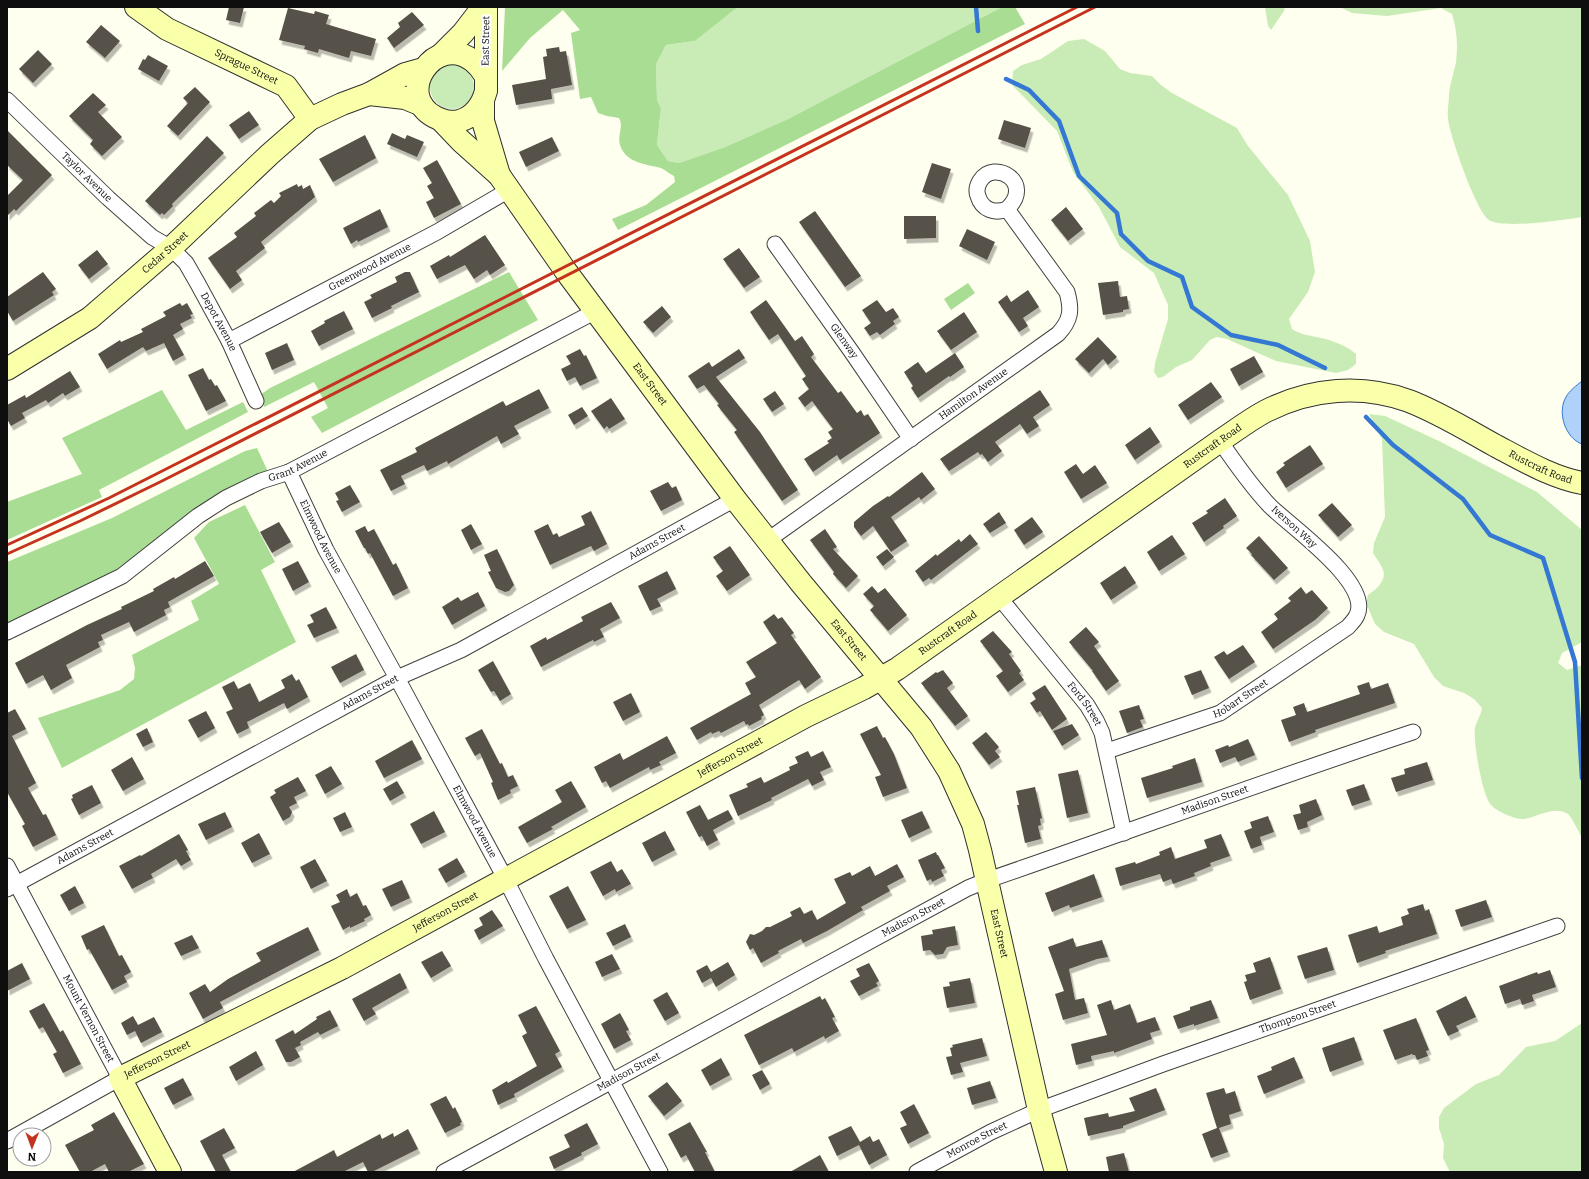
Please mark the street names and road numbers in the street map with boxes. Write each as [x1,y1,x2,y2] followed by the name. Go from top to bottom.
[480,15,492,66] street label: East Street
[213,47,280,87] street label: Sprague Street
[59,150,114,205] street label: Taylor Avenue
[140,229,191,276] street label: Cedar Street
[327,241,413,294] street label: Greenwood Avenue
[198,290,239,353] street label: Depot Avenue
[827,321,861,361] street label: Glenway
[630,361,670,408] street label: East Street
[937,366,1010,423] street label: Hamilton Avenue
[1181,422,1244,471] street label: Rustcraft Road
[267,447,330,484] street label: Grant Avenue
[1507,448,1574,486] street label: Rustcraft Road
[297,498,344,576] street label: Elmwood Avenue
[1269,504,1320,551] street label: Iverson Way
[627,521,688,562] street label: Adams Street
[917,608,979,658] street label: Rustcraft Road
[828,617,869,663] street label: East Street
[340,672,401,713] street label: Adams Street
[1212,676,1270,721] street label: Hobart Street
[1065,680,1104,728] street label: Ford Street
[695,734,765,780] street label: Jefferson Street
[450,783,499,860] street label: Elmwood Avenue
[1180,783,1250,818] street label: Madison Street
[55,826,116,867] street label: Adams Street
[410,889,480,935] street label: Jefferson Street
[880,895,948,940] street label: Madison Street
[988,908,1010,960] street label: East Street
[60,973,117,1065] street label: Mount Vernon Street
[1258,998,1338,1036] street label: Thompson Street
[121,1038,193,1081] street label: Jefferson Street
[595,1050,663,1094] street label: Madison Street
[945,1119,1009,1161] street label: Monroe Street

